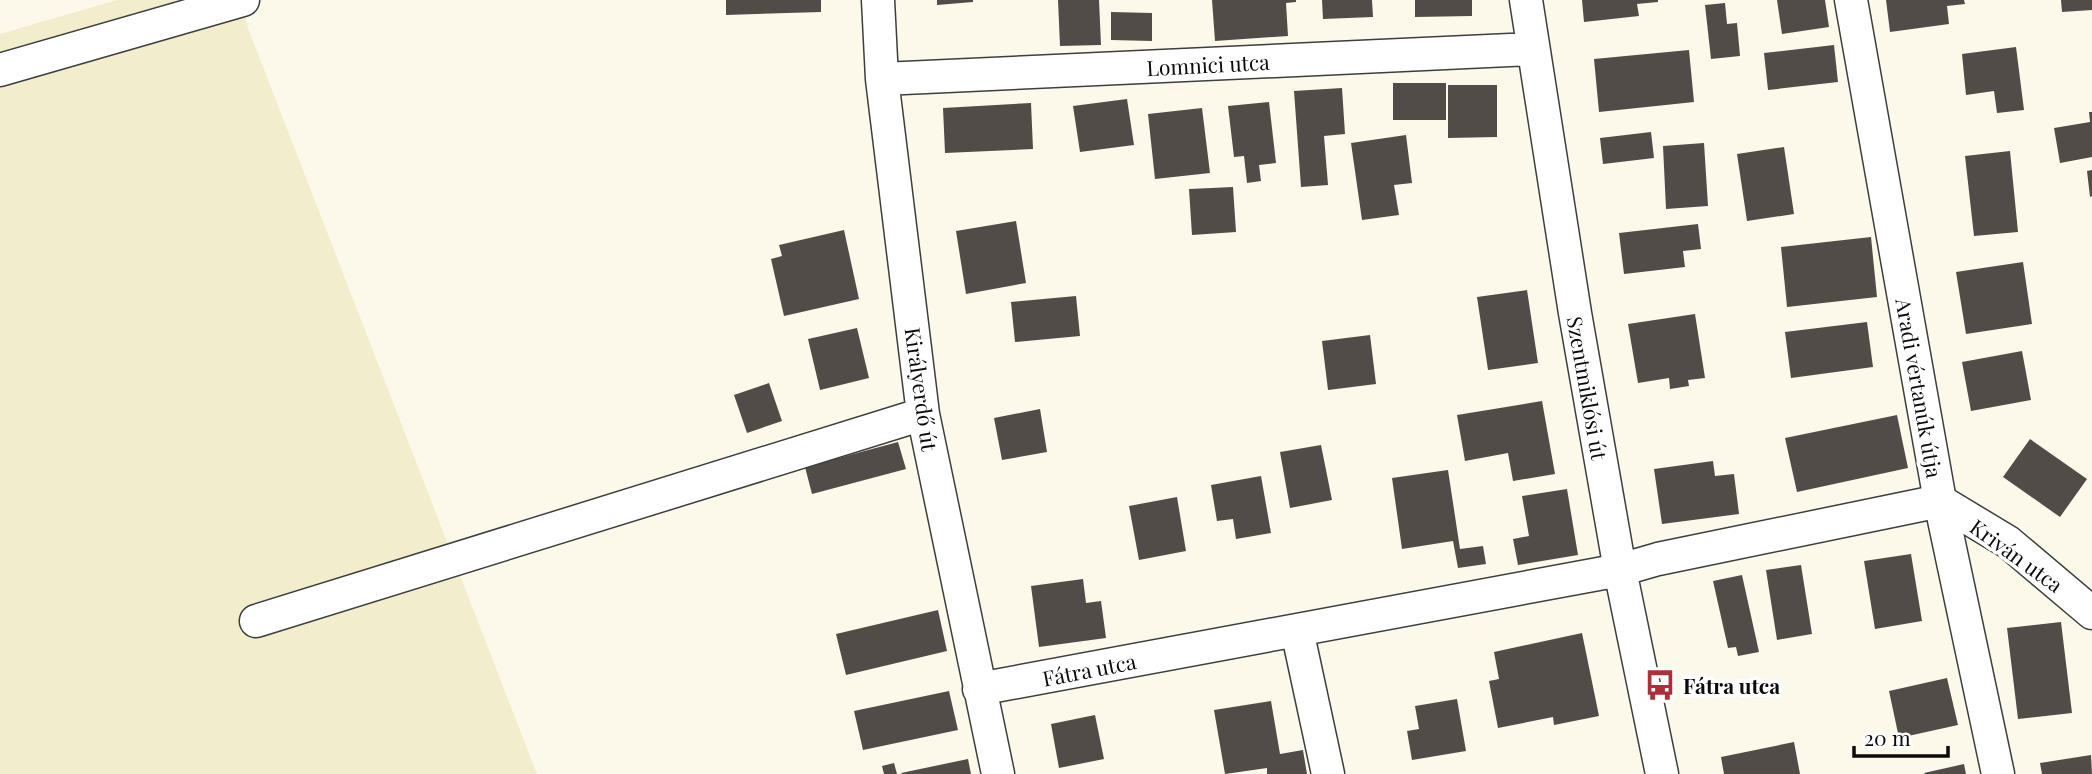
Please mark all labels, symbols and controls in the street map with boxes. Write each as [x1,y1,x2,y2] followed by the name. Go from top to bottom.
[1146,47,1271,81] street label: Lomnici utca
[1890,295,1950,480] street label: Aradi vértanúk útja
[1562,314,1615,463] street label: Szentmiklósi út
[899,326,945,453] street label: Királyerdő út
[1965,512,2069,598] street label: Kriván utca
[1040,646,1139,692] street label: Fátra utca
[1643,668,1677,702] bus stop icon: Fátra utca
[1683,671,1780,699] place label: Fátra utca
[1854,714,1948,758] scale bar
[1864,723,1911,751] text: 20 m

